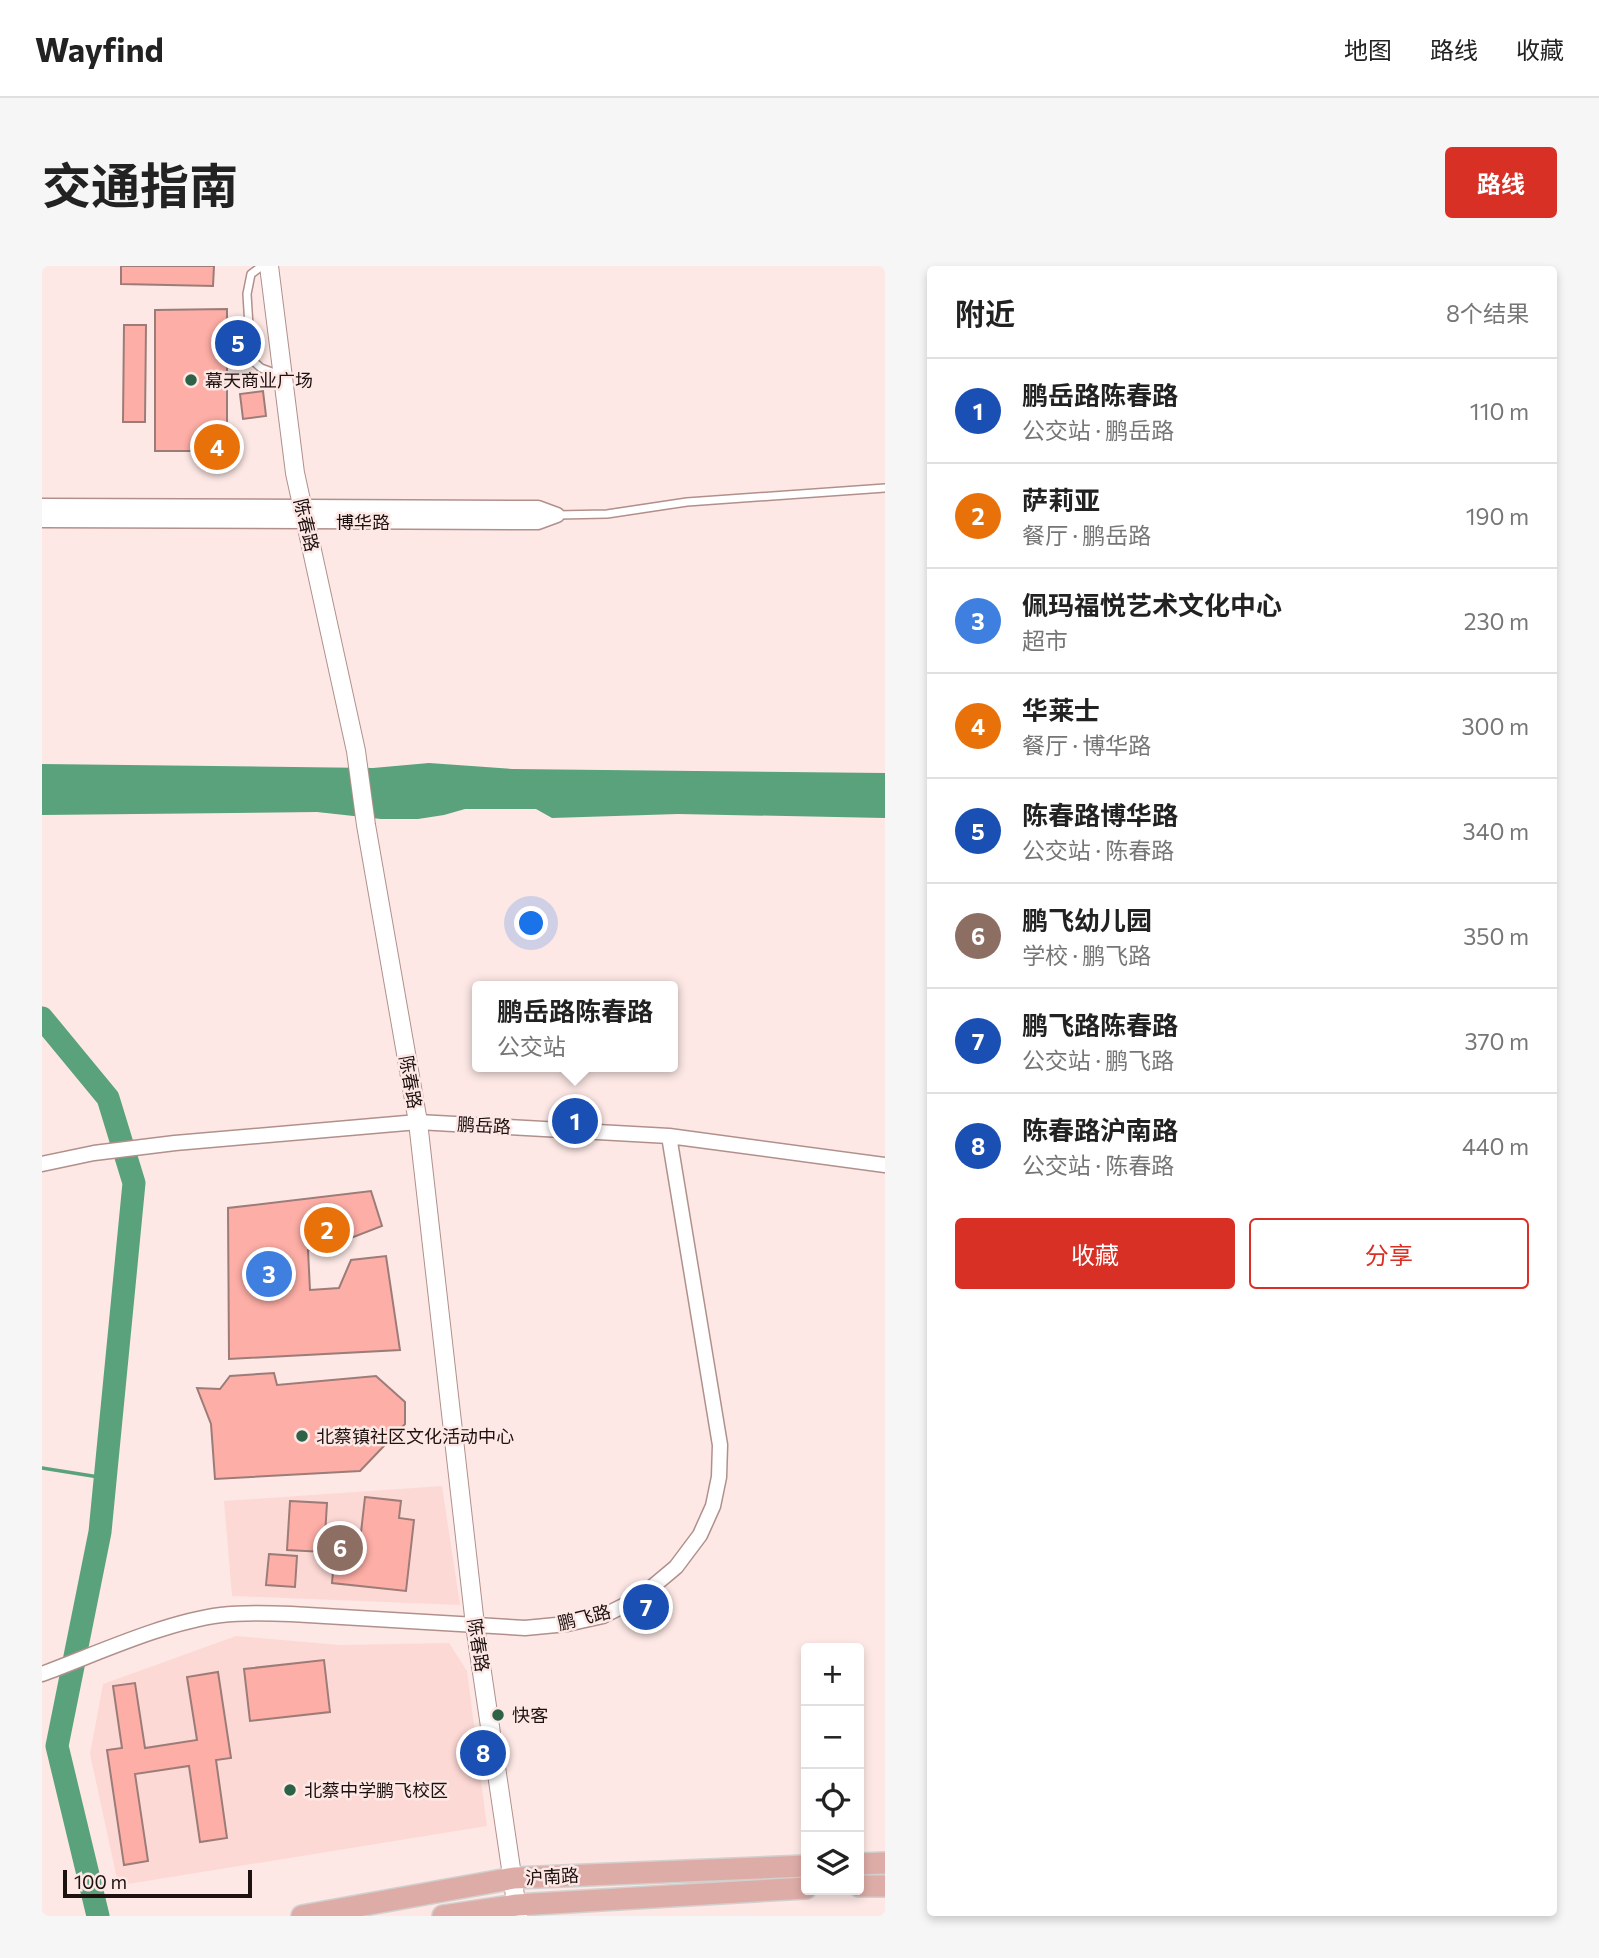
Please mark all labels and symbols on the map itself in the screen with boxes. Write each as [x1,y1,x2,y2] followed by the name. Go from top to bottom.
[215,317,261,369] pin: 5
[205,369,313,391] place label: 幕天商业广场
[183,372,199,388] marker: 幕天商业广场
[194,421,240,473] pin: 4
[290,496,324,554] street label: 陈春路
[336,511,390,533] street label: 博华路
[514,906,548,940] your location
[395,1054,427,1110] street label: 陈春路
[552,1095,598,1147] pin: 1
[456,1113,512,1137] street label: 鹏岳路
[304,1204,350,1256] pin: 2
[246,1248,292,1300] pin: 3
[316,1425,514,1447] place label: 北蔡镇社区文化活动中心
[294,1428,310,1444] marker: 北蔡镇社区文化活动中心
[317,1522,363,1574] pin: 6
[623,1581,669,1633] pin: 7
[555,1600,613,1634] street label: 鹏飞路
[464,1617,494,1673] street label: 陈春路
[512,1704,548,1726] place label: 快客
[490,1707,506,1723] marker: 快客
[460,1727,506,1779] pin: 8
[304,1779,448,1801] place label: 北蔡中学鹏飞校区
[282,1782,298,1798] marker: 北蔡中学鹏飞校区
[524,1864,580,1888] street label: 沪南路
[63,1867,252,1899] scale bar

